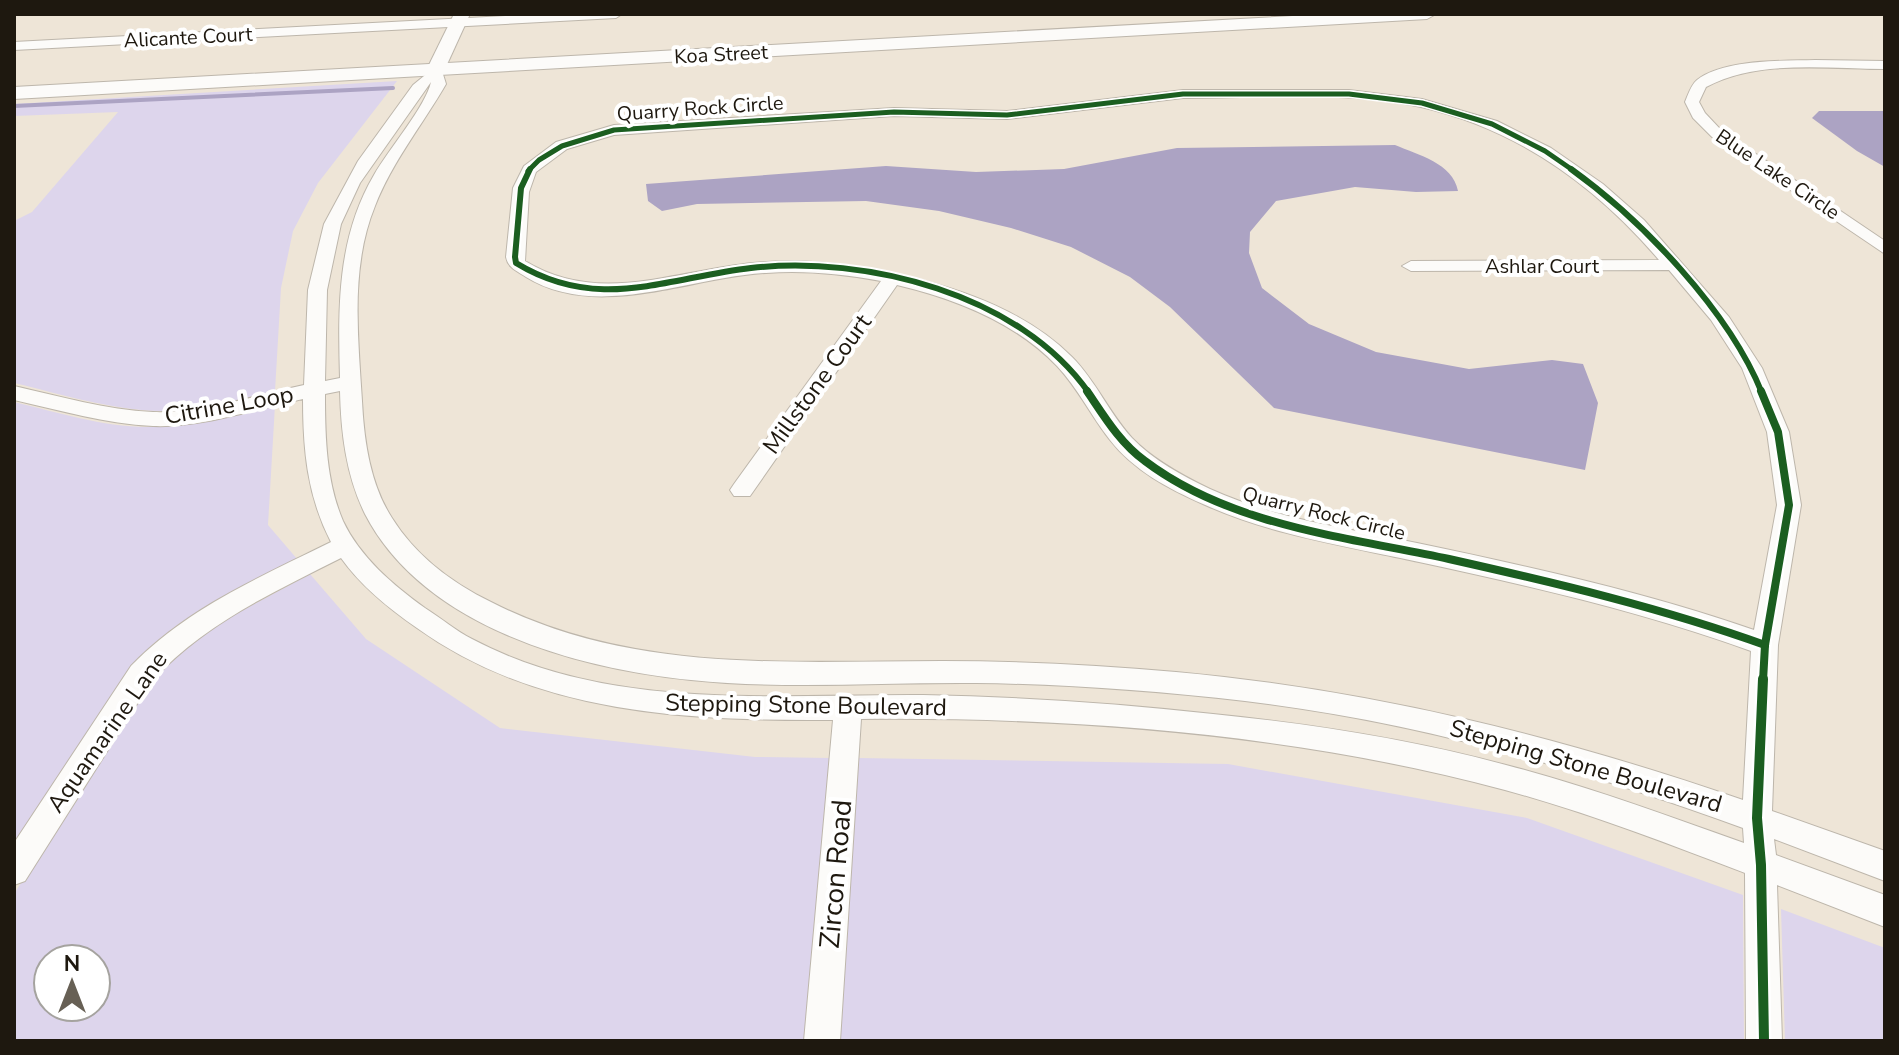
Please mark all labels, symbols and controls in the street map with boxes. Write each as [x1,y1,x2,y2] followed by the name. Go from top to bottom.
[123,21,254,54] street label: Alicante Court
[674,39,770,70] street label: Koa Street
[616,89,784,128] street label: Quarry Rock Circle
[1710,123,1845,226] street label: Blue Lake Circle
[1485,253,1600,280] street label: Ashlar Court
[755,307,879,460] street label: Millstone Court
[162,378,296,432] street label: Citrine Loop
[1240,480,1408,547] street label: Quarry Rock Circle
[39,645,175,819] street label: Aquamarine Lane
[665,687,947,723] street label: Stepping Stone Boulevard
[1446,712,1726,820] street label: Stepping Stone Boulevard
[811,798,861,950] street label: Zircon Road
[32,943,112,1023] north arrow
[64,949,80,979] text: N

